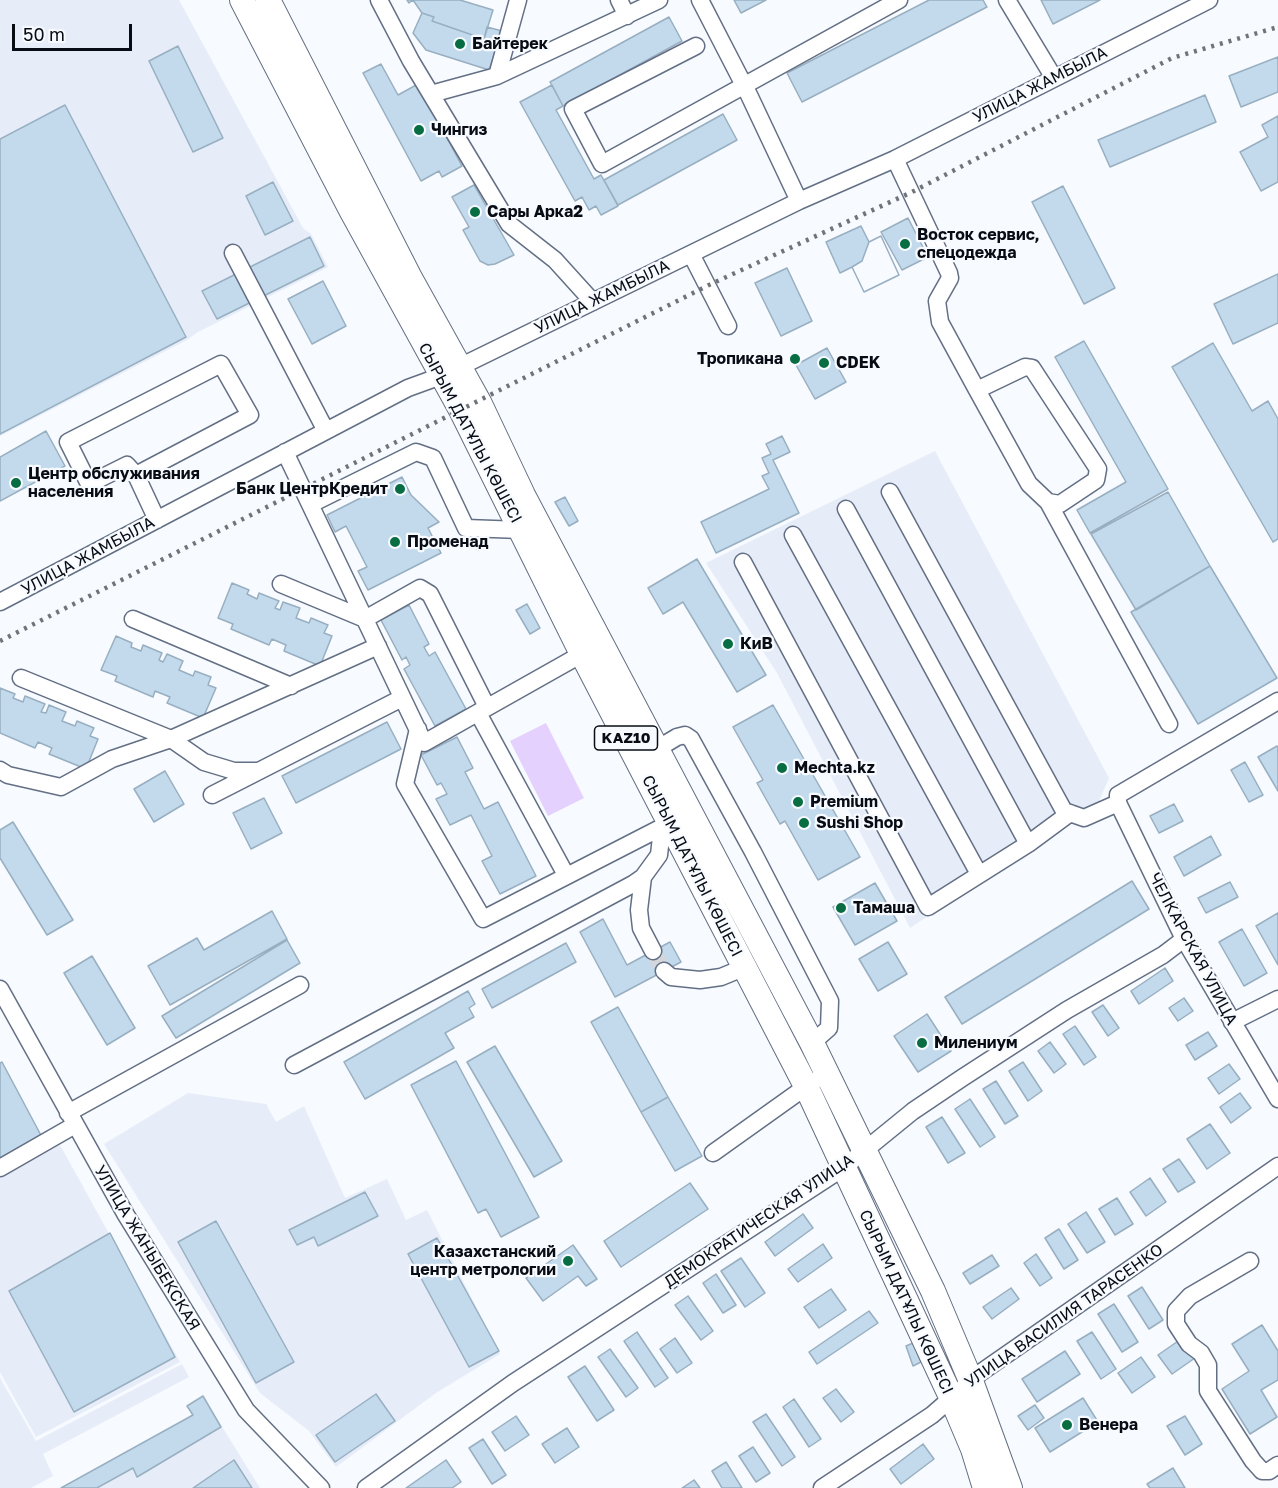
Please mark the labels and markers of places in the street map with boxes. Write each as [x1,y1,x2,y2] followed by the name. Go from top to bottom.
[472,34,548,54] place label: Байтерек
[453,37,467,51] marker: Байтерек
[431,120,487,140] place label: Чингиз
[412,123,426,137] marker: Чингиз
[487,202,583,222] place label: Сары Арка2
[468,205,482,219] marker: Сары Арка2
[917,225,1040,263] place label: Восток сервис, спецодежда
[898,237,912,251] marker: Восток сервис, спецодежда
[697,349,783,369] place label: Тропикана
[788,352,802,366] marker: Тропикана
[836,353,880,373] place label: CDEK
[817,356,831,370] marker: CDEK
[28,464,200,502] place label: Центр обслуживания наcеления
[9,476,23,490] marker: Центр обслуживания наcеления
[236,479,388,499] place label: Банк ЦентрКредит
[393,482,407,496] marker: Банк ЦентрКредит
[407,532,488,552] place label: Променад
[388,535,402,549] marker: Променад
[740,634,773,654] place label: КиВ
[721,637,735,651] marker: КиВ
[794,758,875,778] place label: Mechta.kz
[775,761,789,775] marker: Mechta.kz
[810,792,878,812] place label: Premium
[791,795,805,809] marker: Premium
[816,813,903,833] place label: Sushi Shop
[797,816,811,830] marker: Sushi Shop
[853,898,915,918] place label: Тамаша
[834,901,848,915] marker: Тамаша
[934,1033,1018,1053] place label: Милениум
[915,1036,929,1050] marker: Милениум
[410,1242,556,1280] place label: Казахстанский центр метрологии
[561,1254,575,1268] marker: Казахстанский центр метрологии
[1079,1415,1138,1435] place label: Венера
[1060,1418,1074,1432] marker: Венера

